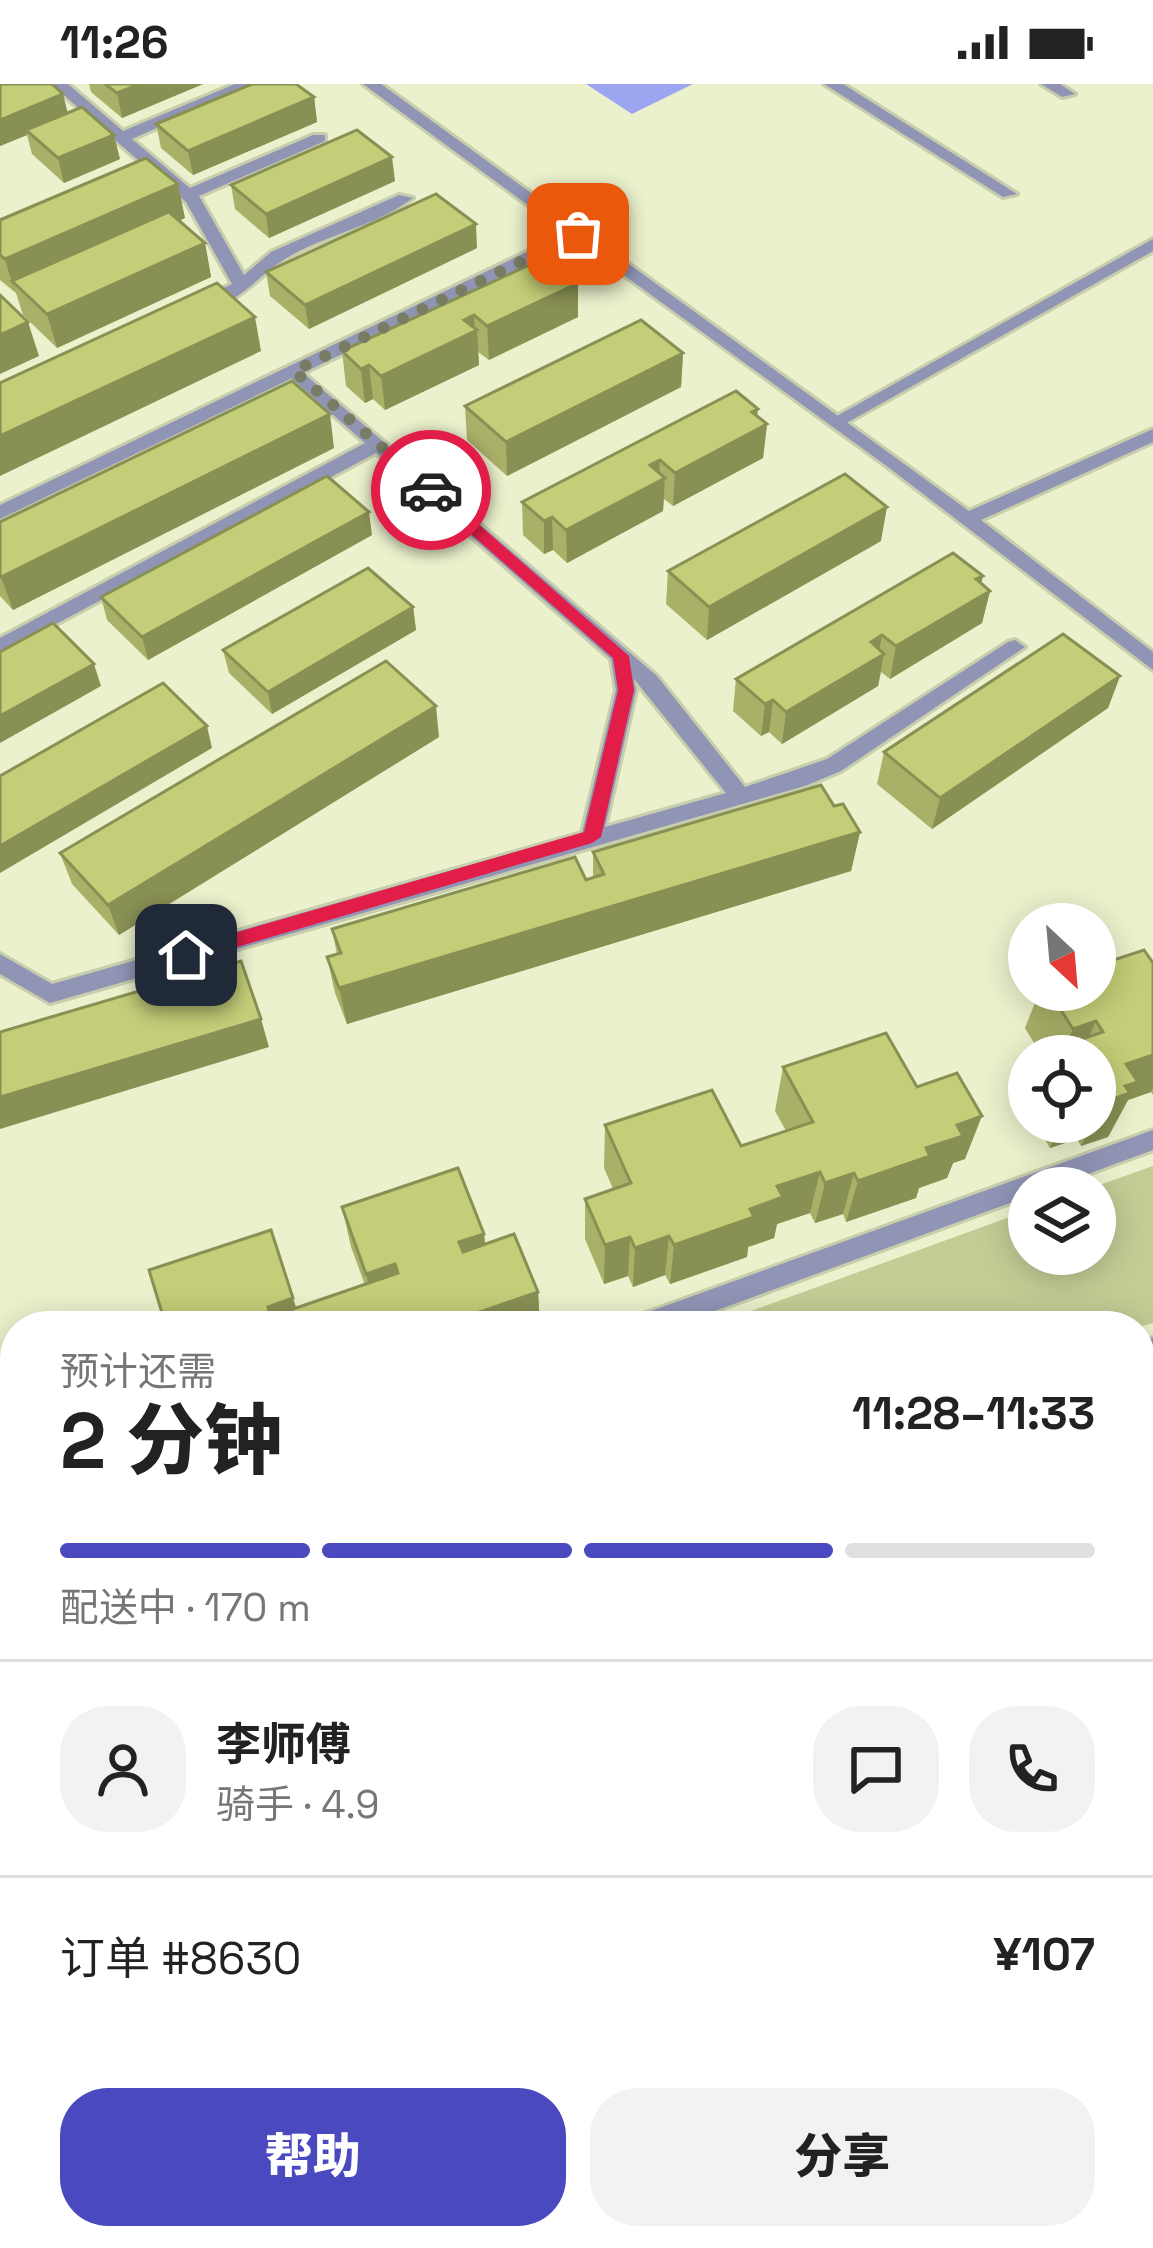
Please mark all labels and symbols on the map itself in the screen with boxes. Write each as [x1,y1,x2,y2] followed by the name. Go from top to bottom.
[527,183,629,285] pin
[371,430,491,550] courier
[1008,903,1116,1011] north arrow
[135,904,237,1006] pin

